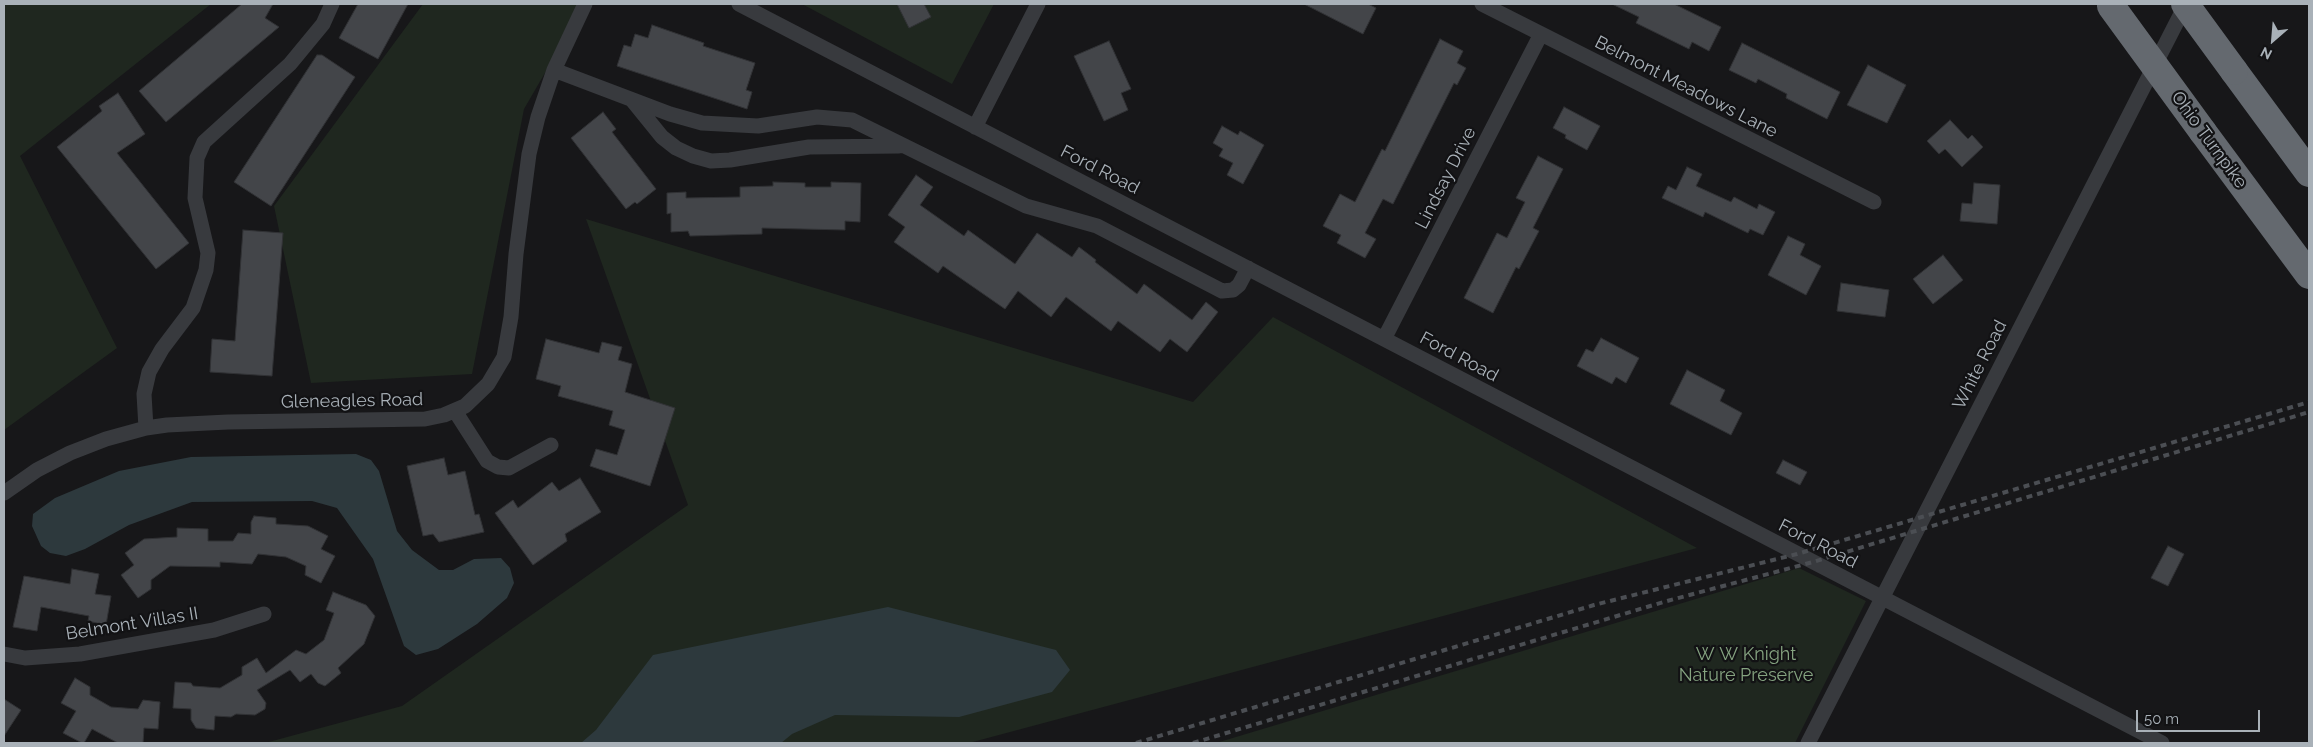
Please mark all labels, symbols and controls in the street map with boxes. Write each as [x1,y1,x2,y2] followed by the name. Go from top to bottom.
[2248,15,2298,65] north arrow
[1591,31,1781,143] street label: Belmont Meadows Lane
[2258,44,2275,63] text: N
[2167,87,2251,193] street label: Ohio Turnpike
[1411,123,1481,233] street label: Lindsay Drive
[1057,141,1143,199] street label: Ford Road
[1948,317,2012,413] street label: White Road
[1416,327,1502,387] street label: Ford Road
[281,389,423,413] street label: Gleneagles Road
[1775,515,1861,573] street label: Ford Road
[64,603,200,645] street label: Belmont Villas II
[1679,644,1813,686] park label: W W Knight Nature Preserve
[2138,700,2262,732] scale bar
[2144,710,2179,728] text: 50 m

